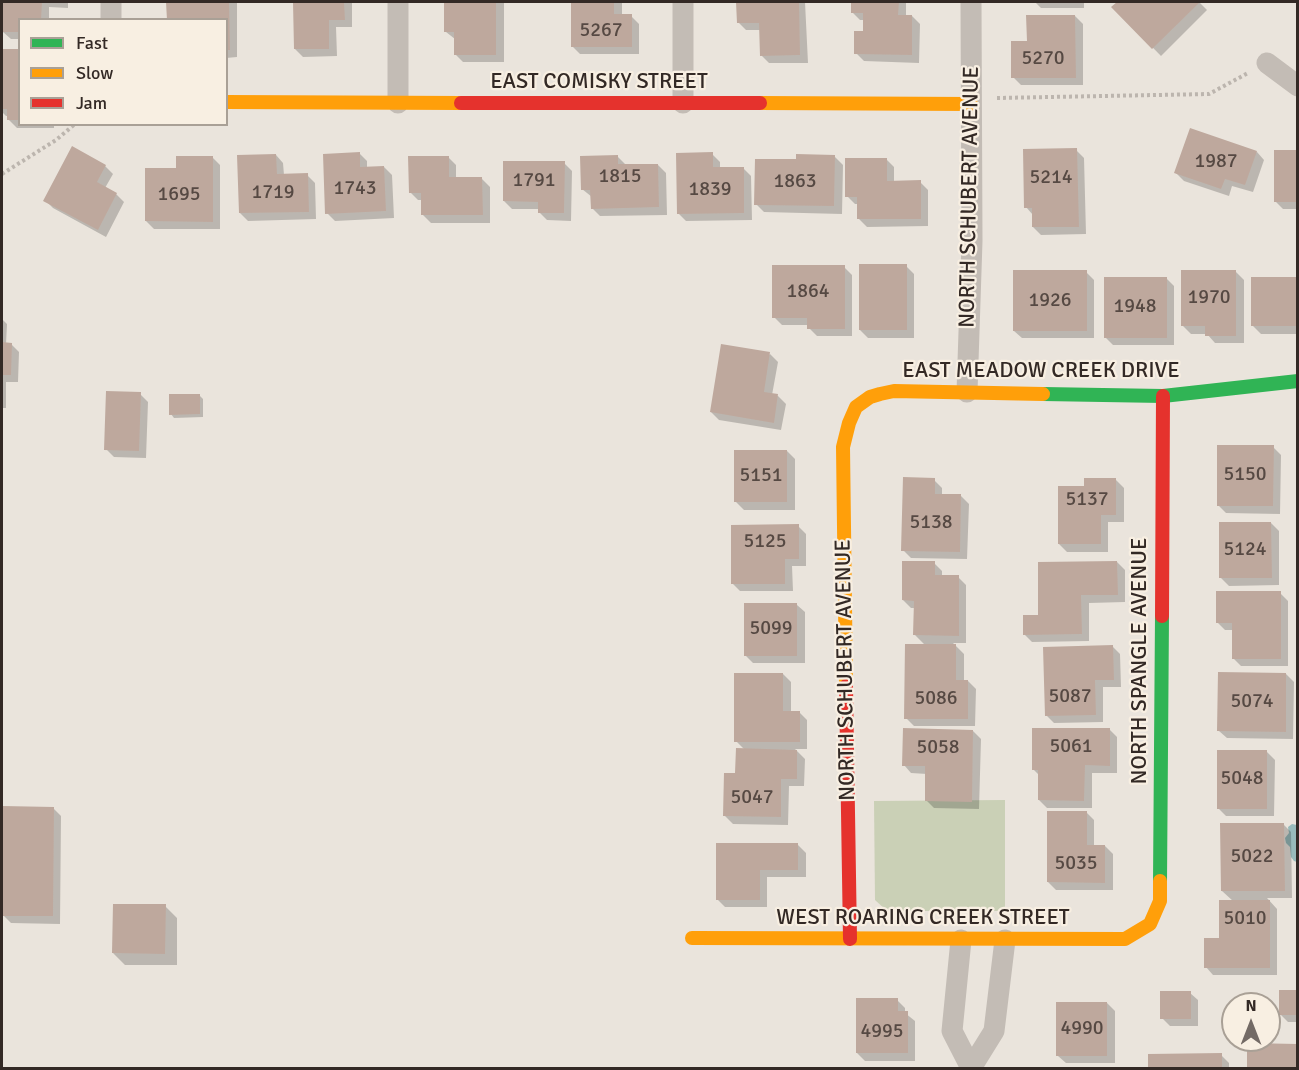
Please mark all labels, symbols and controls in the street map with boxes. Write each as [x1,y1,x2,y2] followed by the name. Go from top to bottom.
[18,18,228,126] legend
[579,19,623,43] house number: 5267
[76,32,108,54] text: Fast
[1021,47,1065,71] house number: 5270
[76,62,113,84] text: Slow
[955,66,985,328] street label: NORTH SCHUBERT AVENUE
[490,69,708,95] street label: EAST COMISKY STREET
[76,92,107,114] text: Jam
[1194,150,1238,174] house number: 1987
[598,165,642,189] house number: 1815
[1029,166,1073,190] house number: 5214
[512,169,556,193] house number: 1791
[773,170,817,194] house number: 1863
[333,177,377,201] house number: 1743
[688,178,732,202] house number: 1839
[251,181,295,205] house number: 1719
[157,183,201,207] house number: 1695
[786,280,830,304] house number: 1864
[1187,286,1231,310] house number: 1970
[1028,289,1072,313] house number: 1926
[1113,295,1157,319] house number: 1948
[902,358,1180,384] street label: EAST MEADOW CREEK DRIVE
[1223,463,1267,487] house number: 5150
[739,464,783,488] house number: 5151
[1065,488,1109,512] house number: 5137
[909,511,953,535] house number: 5138
[743,530,787,554] house number: 5125
[1127,538,1153,784] street label: NORTH SPANGLE AVENUE
[1223,538,1267,562] house number: 5124
[831,539,861,801] street label: NORTH SCHUBERT AVENUE
[749,617,793,641] house number: 5099
[1048,685,1092,709] house number: 5087
[914,687,958,711] house number: 5086
[1230,690,1274,714] house number: 5074
[1049,735,1093,759] house number: 5061
[916,736,960,760] house number: 5058
[1220,767,1264,791] house number: 5048
[730,786,774,810] house number: 5047
[1230,845,1274,869] house number: 5022
[1054,852,1098,876] house number: 5035
[776,905,1070,931] street label: WEST ROARING CREEK STREET
[1223,907,1267,931] house number: 5010
[1221,992,1281,1052] north arrow
[1245,996,1257,1016] text: N
[1060,1017,1104,1041] house number: 4990
[860,1020,904,1044] house number: 4995

